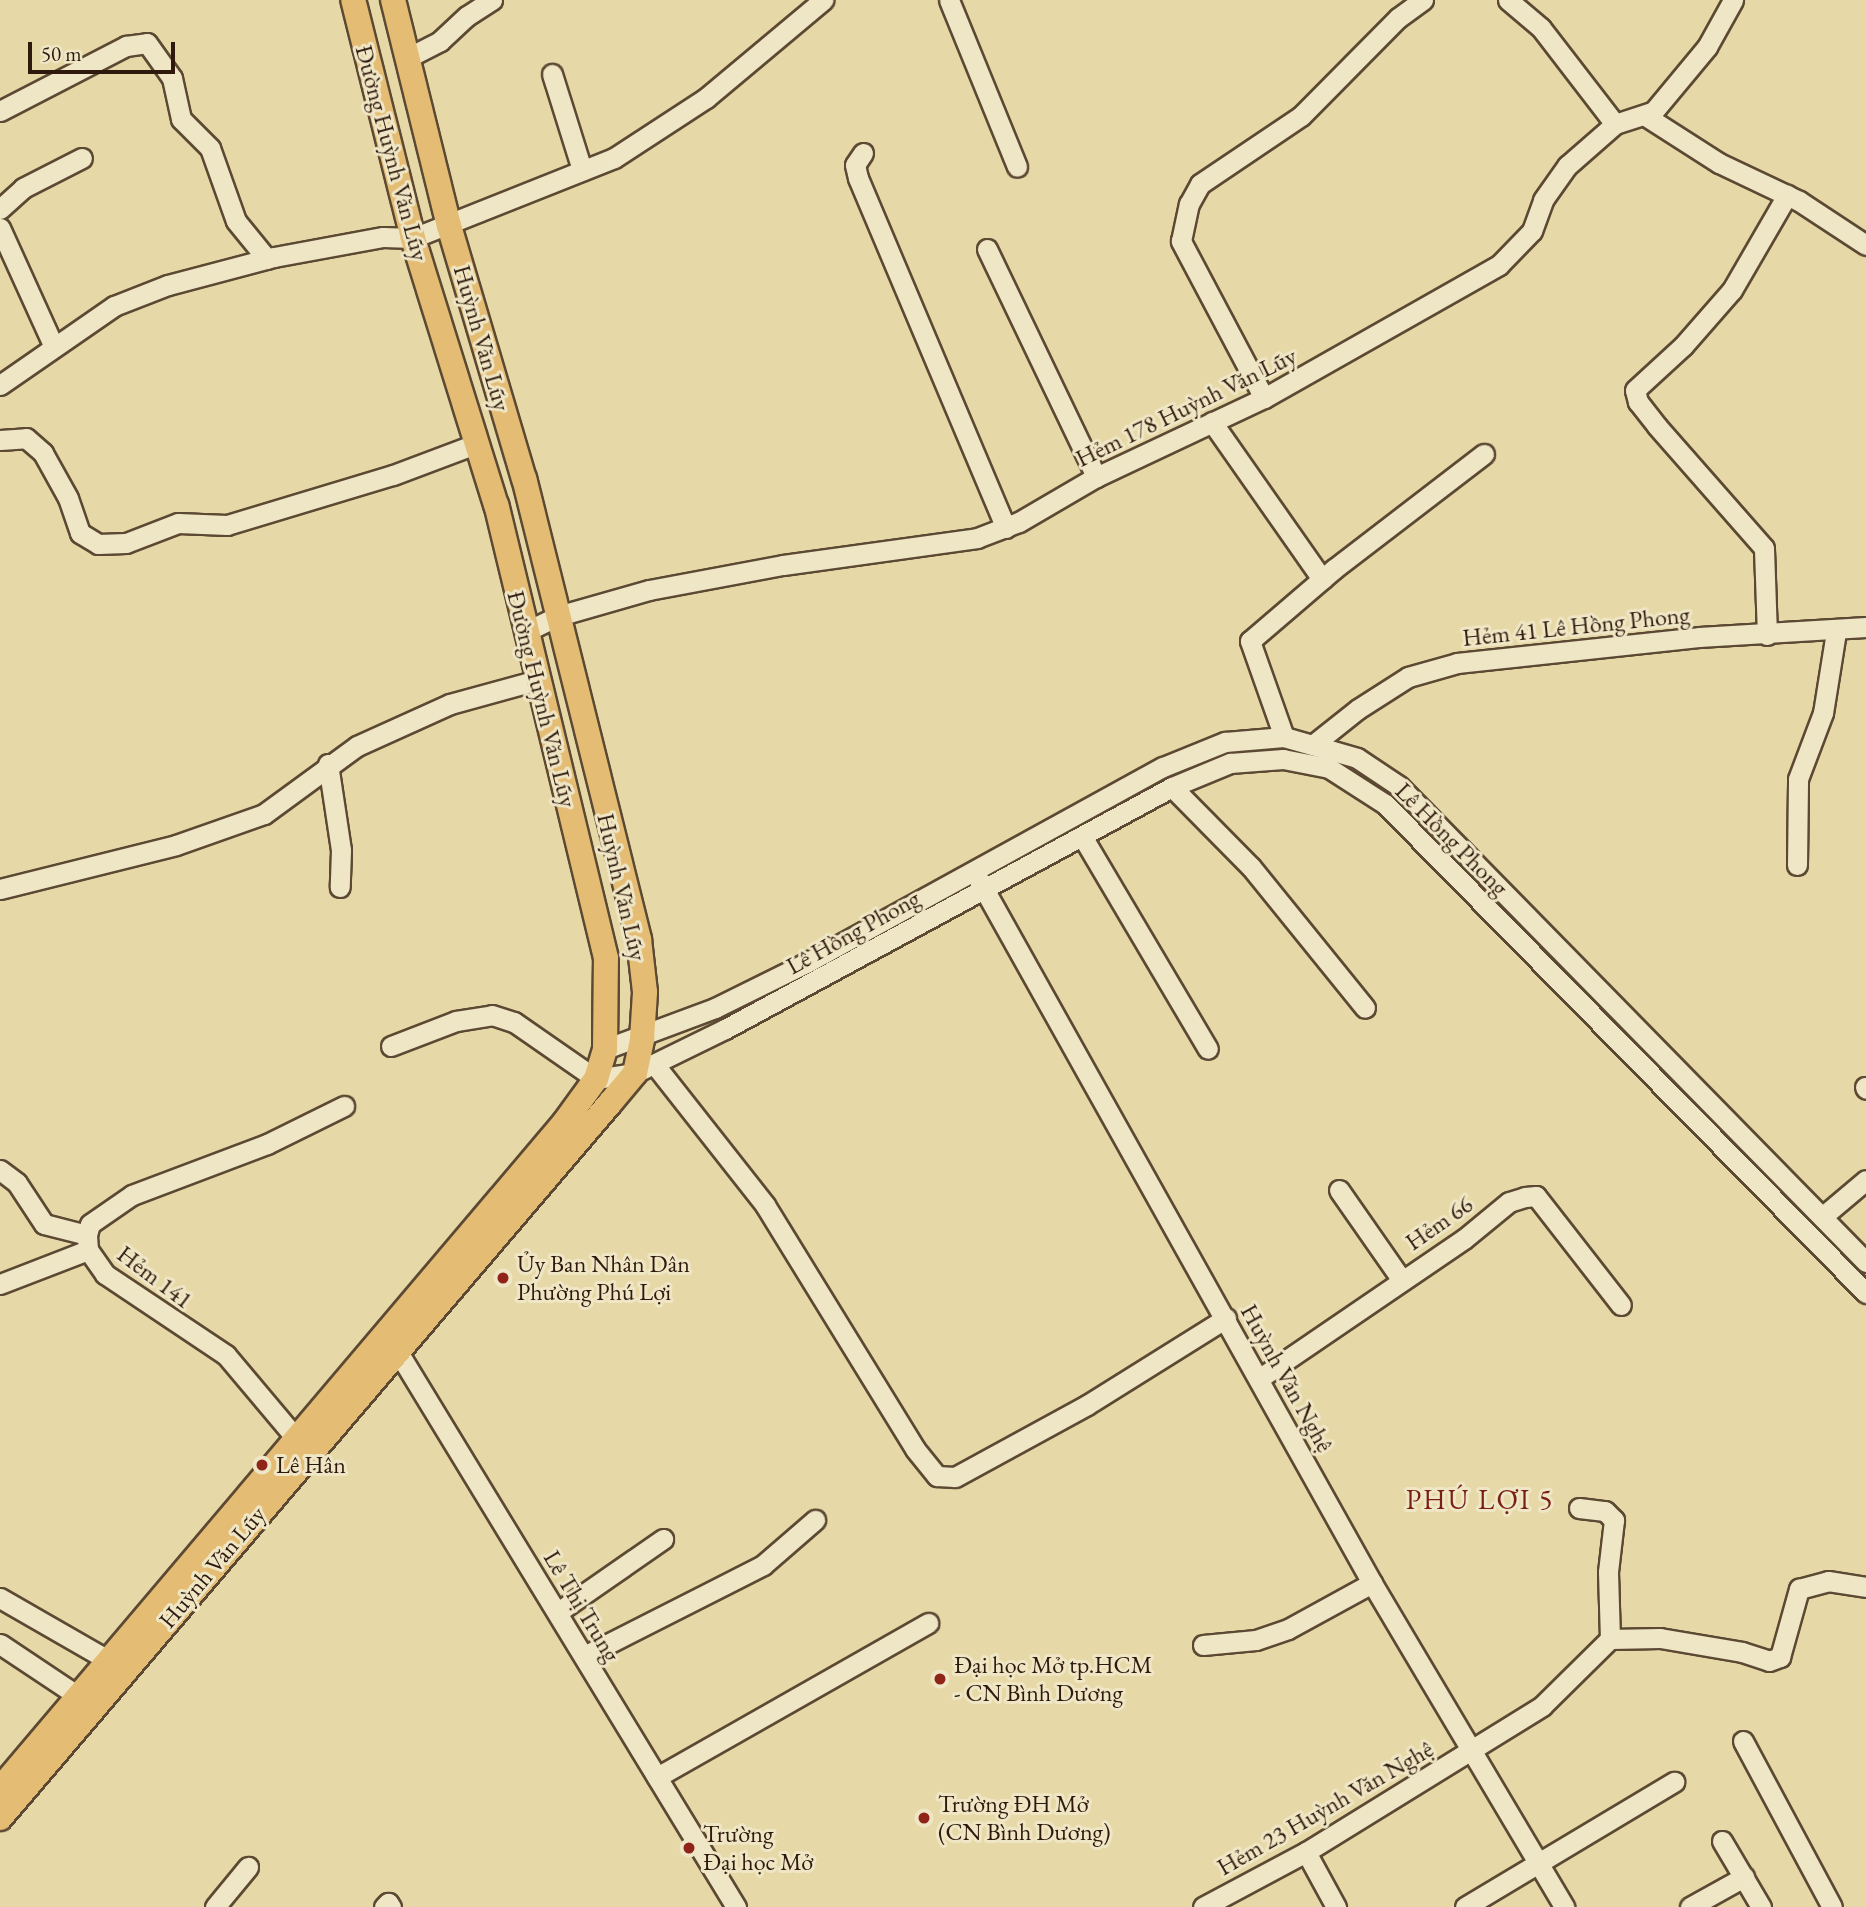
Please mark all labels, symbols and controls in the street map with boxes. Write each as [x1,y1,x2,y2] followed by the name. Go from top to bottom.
[32,28,178,72] scale bar
[41,40,82,67] text: 50 m
[349,42,435,264] street label: Đường Huỳnh Văn Lũy
[447,262,517,414] street label: Huỳnh Văn Lũy
[1071,341,1301,473] street label: Hẻm 178 Huỳnh Văn Lũy
[501,588,583,810] street label: Đường Huỳnh Văn Lũy
[1461,600,1691,652] street label: Hẻm 41 Lê Hồng Phong
[1389,776,1515,902] street label: Lê Hồng Phong
[591,810,653,964] street label: Huỳnh Văn Lũy
[781,884,925,980] street label: Lê Hồng Phong
[1400,1190,1478,1256] street label: Hẻm 66
[112,1239,198,1315] street label: Hẻm 141
[517,1250,690,1306] place label: Ủy Ban Nhân Dân Phường Phú Lợi
[495,1270,511,1286] marker: Ủy Ban Nhân Dân Phường Phú Lợi
[1235,1299,1339,1457] street label: Huỳnh Văn Nghệ
[276,1451,346,1479] place label: Lê Hân
[254,1457,270,1473] marker: Lê Hân
[1407,1482,1553,1516] district label: PHÚ LỢI 5
[153,1500,271,1634] street label: Huỳnh Văn Lũy
[538,1545,626,1667] street label: Lê Thị Trung
[954,1651,1152,1707] place label: Đại học Mở tp.HCM - CN Bình Dương
[932,1671,948,1687] marker: Đại học Mở tp.HCM - CN Bình Dương
[1212,1734,1438,1882] street label: Hẻm 23 Huỳnh Văn Nghệ
[938,1790,1111,1846] place label: Trường ĐH Mở (CN Bình Dương)
[916,1810,932,1826] marker: Trường ĐH Mở (CN Bình Dương)
[703,1820,813,1876] place label: Trường Đại học Mở
[681,1840,697,1856] marker: Trường Đại học Mở

